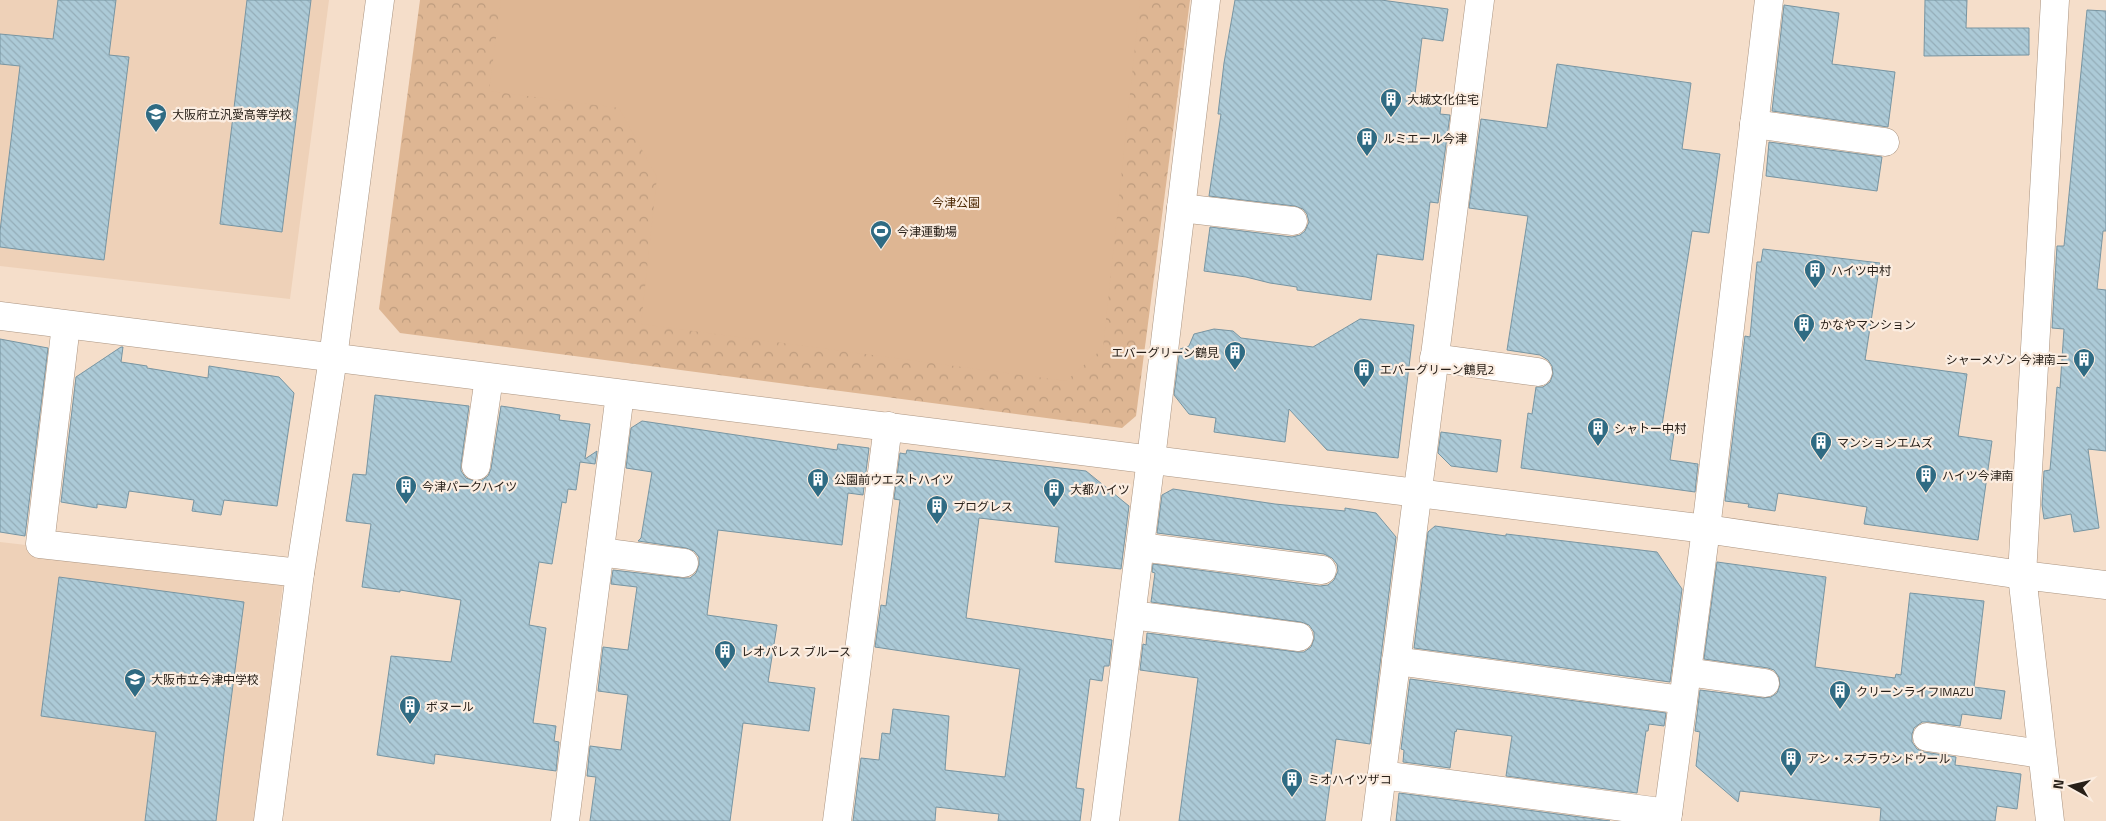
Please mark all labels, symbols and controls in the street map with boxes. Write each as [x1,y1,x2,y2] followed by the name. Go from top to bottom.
[1379,87,1403,118] building icon: 大城文化住宅
[1407,90,1479,109] place label: 大城文化住宅
[144,102,168,133] school or university icon: 大阪府立汎愛高等学校
[172,105,292,124] place label: 大阪府立汎愛高等学校
[1355,126,1379,157] building icon: ルミエール今津
[1383,129,1467,148] place label: ルミエール今津
[932,193,980,212] park label: 今津公園
[869,219,893,250] sports icon: 今津運動場
[897,222,957,241] place label: 今津運動場
[1803,258,1827,289] building icon: ハイツ中村
[1831,261,1892,280] place label: ハイツ中村
[1792,312,1816,343] building icon: かなやマンション
[1820,315,1916,334] place label: かなやマンション
[1223,340,1247,371] building icon: エバーグリーン鶴見
[1112,343,1219,362] place label: エバーグリーン鶴見
[2072,347,2096,378] building icon: シャーメゾン 今津南二
[1946,350,2068,369] place label: シャーメゾン 今津南二
[1352,357,1376,388] building icon: エバーグリーン鶴見2
[1380,360,1494,379] place label: エバーグリーン鶴見2
[1586,416,1610,447] building icon: シャトー中村
[1614,419,1687,438] place label: シャトー中村
[1809,430,1833,461] building icon: マンションエムズ
[1837,433,1933,452] place label: マンションエムズ
[1914,463,1938,494] building icon: ハイツ今津南
[1942,466,2014,485] place label: ハイツ今津南
[806,467,830,498] building icon: 公園前ウエストハイツ
[834,470,954,489] place label: 公園前ウエストハイツ
[394,474,418,505] building icon: 今津パークハイツ
[422,477,517,496] place label: 今津パークハイツ
[1042,477,1066,508] building icon: 大都ハイツ
[1070,480,1130,499] place label: 大都ハイツ
[925,494,949,525] building icon: プログレス
[953,497,1013,516] place label: プログレス
[713,639,737,670] building icon: レオパレス ブルース
[741,642,851,661] place label: レオパレス ブルース
[123,667,147,698] school or university icon: 大阪市立今津中学校
[151,670,259,689] place label: 大阪市立今津中学校
[1828,679,1852,710] building icon: クリーンライフIMAZU
[1856,682,1974,701] place label: クリーンライフIMAZU
[398,694,422,725] building icon: ボヌール
[426,697,474,716] place label: ボヌール
[1779,746,1803,777] building icon: アン・スプラウンドウール
[1807,749,1951,768] place label: アン・スプラウンドウール
[2046,761,2096,811] north arrow
[1280,767,1304,798] building icon: ミオハイツザコ
[1308,770,1392,789] place label: ミオハイツザコ
[2047,778,2069,790] text: N

